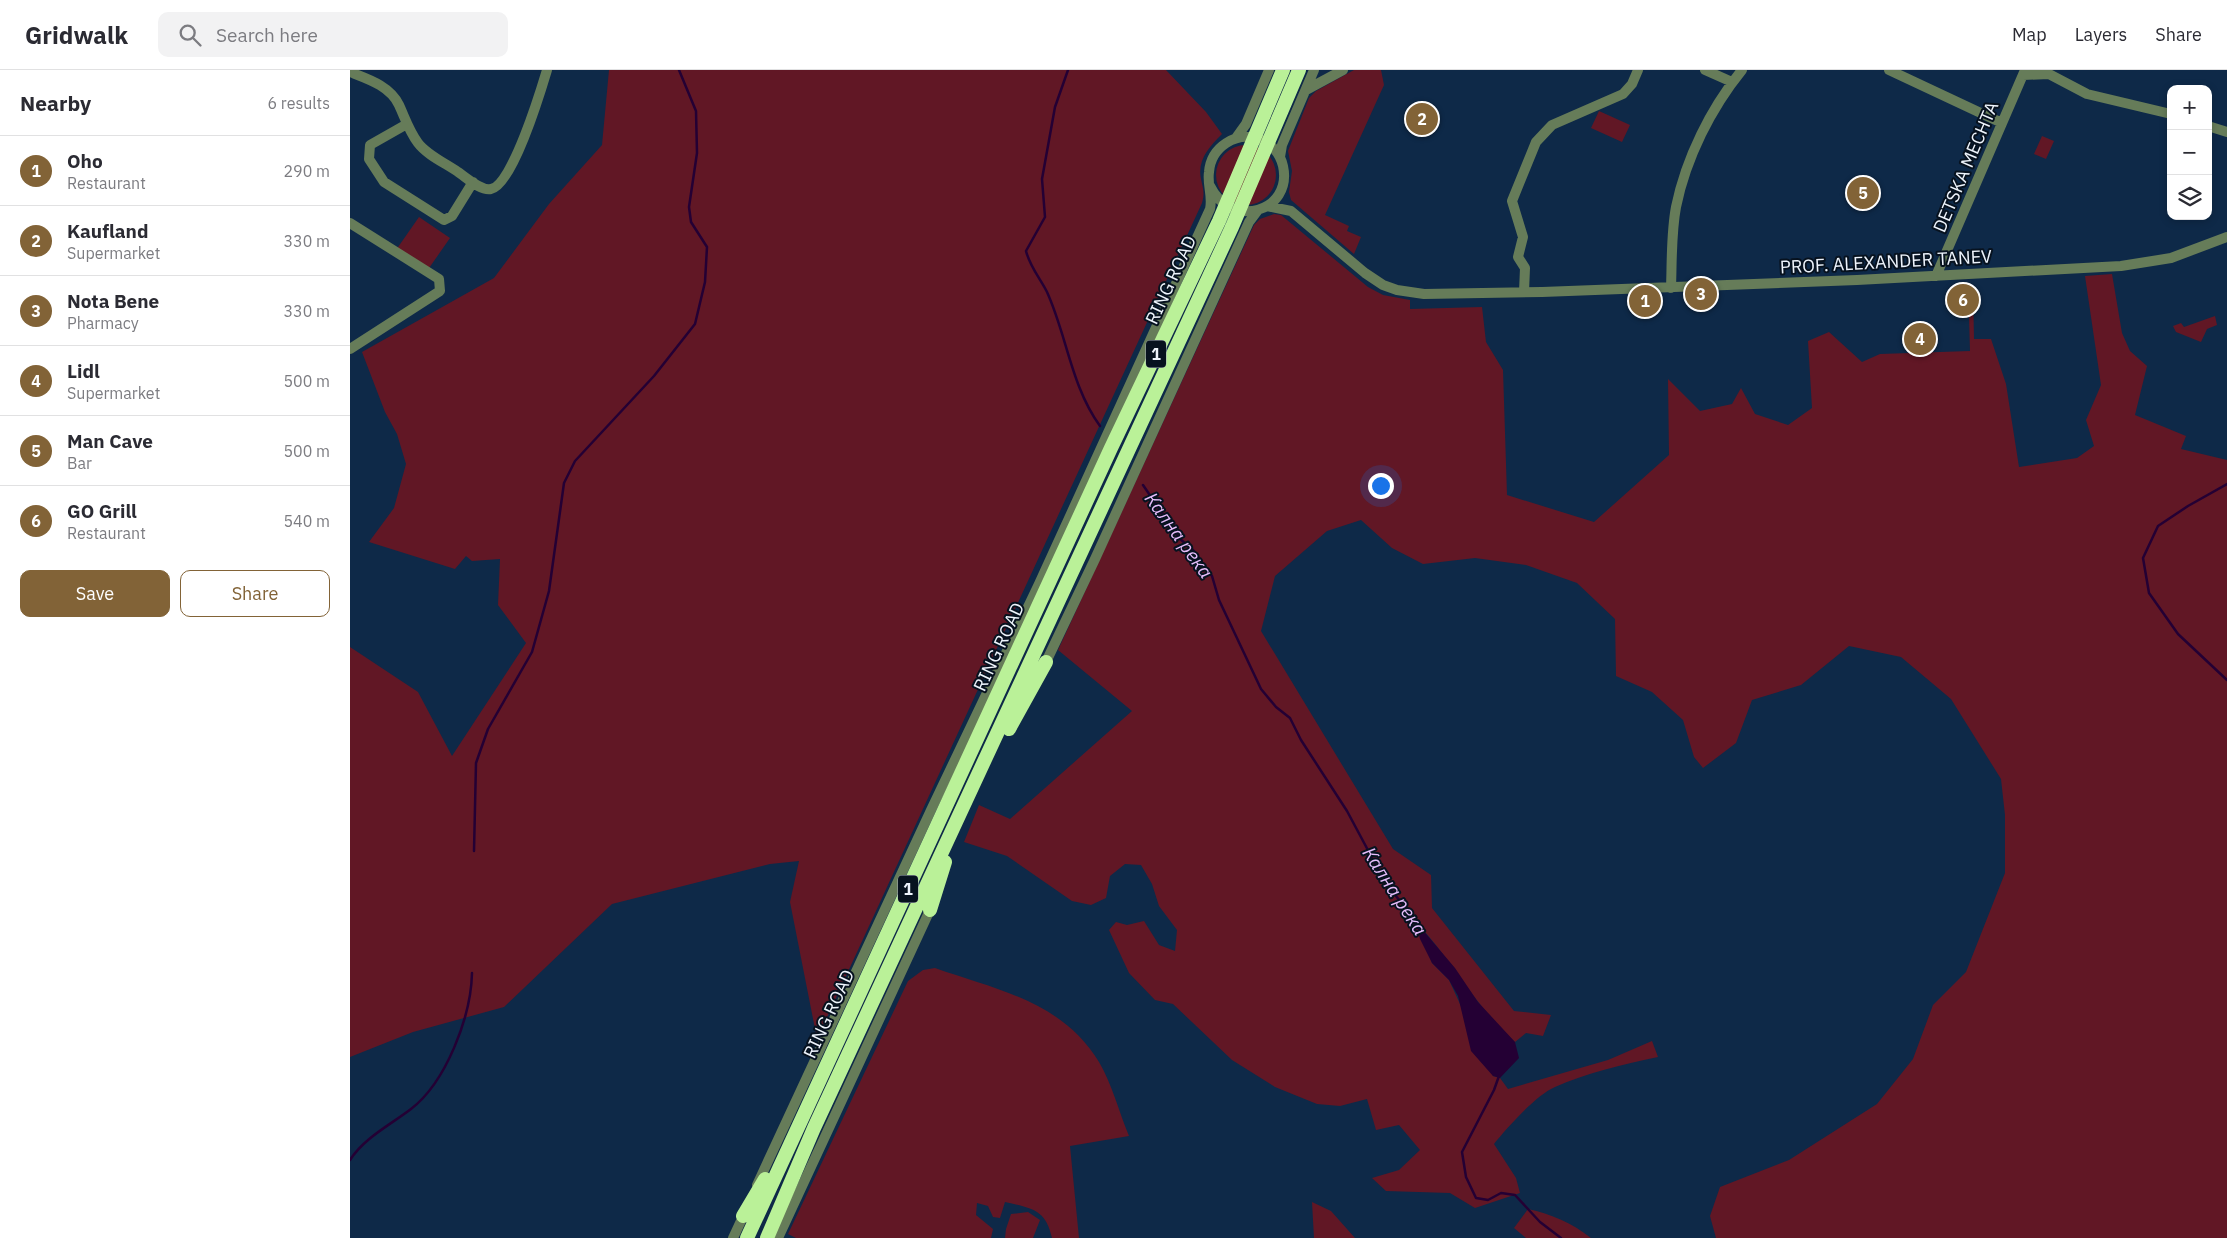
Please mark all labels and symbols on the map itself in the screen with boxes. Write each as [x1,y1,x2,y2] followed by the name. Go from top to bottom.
[1928,97,2004,236] street label: DETSKA MECHTA
[1406,100,1438,138] pin: 2
[1847,174,1879,212] pin: 5
[1140,232,1201,328] street label: RING ROAD
[1779,244,1993,279] street label: PROF. ALEXANDER TANEV
[1685,275,1717,313] pin: 3
[1947,281,1979,319] pin: 6
[1629,282,1661,320] pin: 1
[1904,320,1936,358] pin: 4
[1146,340,1166,368] road number: 1
[1368,473,1394,499] your location
[1140,487,1218,583] water label: Кална река
[968,599,1029,695] street label: RING ROAD
[1358,842,1432,940] water label: Кална река
[898,876,918,902] road number: 1
[798,966,859,1062] street label: RING ROAD

